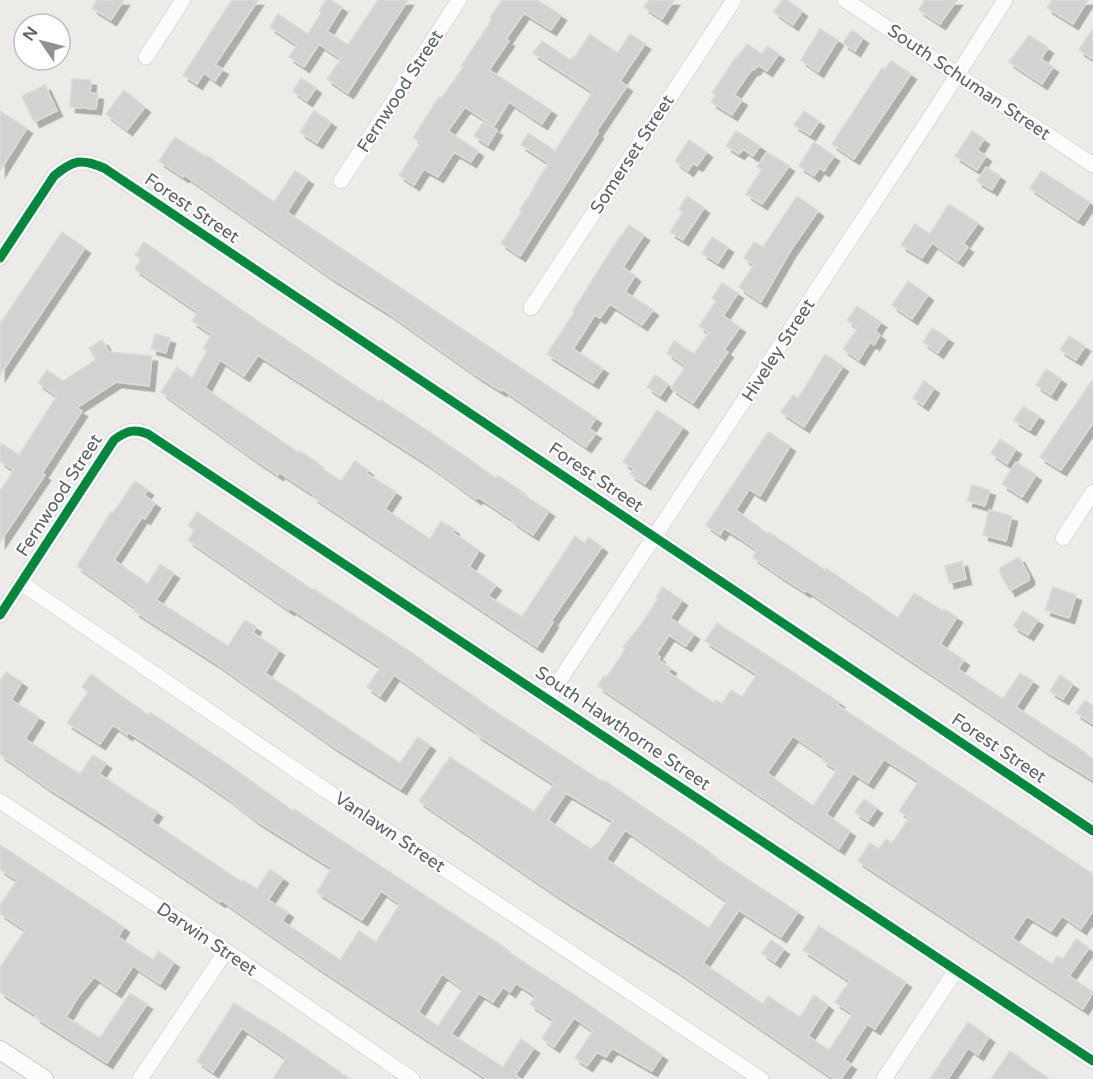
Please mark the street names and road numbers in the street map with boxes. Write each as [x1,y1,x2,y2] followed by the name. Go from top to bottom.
[883,19,1055,145] street label: South Schuman Street
[352,26,448,156] street label: Fernwood Street
[585,90,679,218] street label: Somerset Street
[140,168,244,248] street label: Forest Street
[737,294,819,405] street label: Hiveley Street
[11,430,107,560] street label: Fernwood Street
[544,437,648,517] street label: Forest Street
[531,661,715,795] street label: South Hawthorne Street
[947,708,1051,788] street label: Forest Street
[331,787,449,877] street label: Vanlawn Street
[153,897,261,981] street label: Darwin Street

